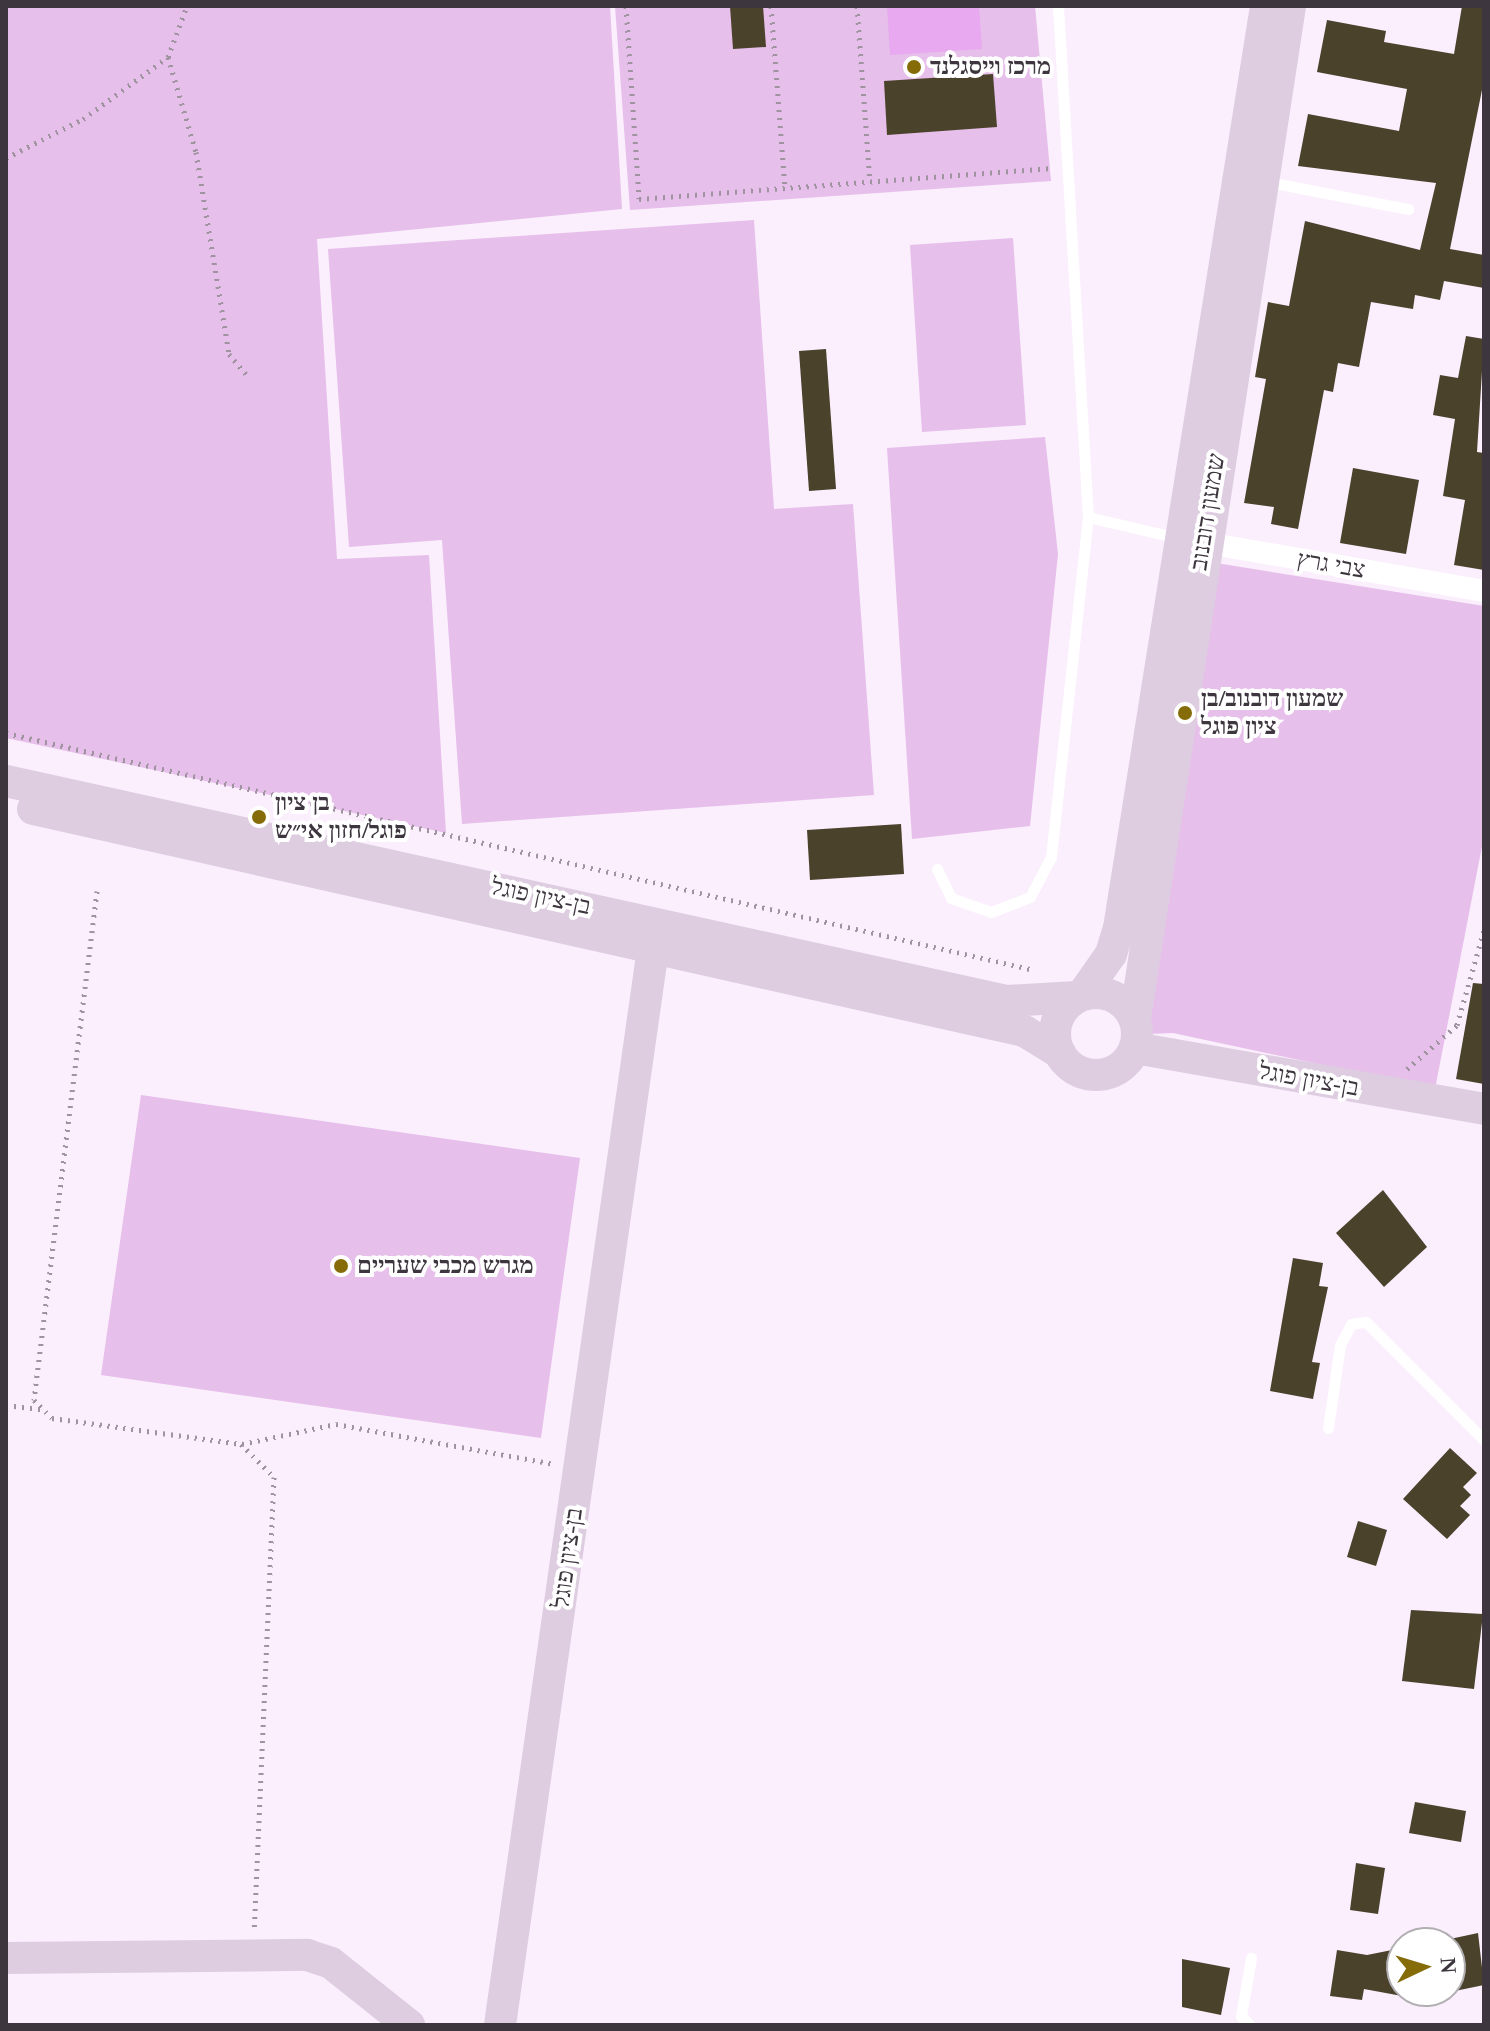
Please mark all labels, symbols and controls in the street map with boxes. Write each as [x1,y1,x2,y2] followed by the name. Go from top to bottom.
[930,53,1051,81] place label: מרכז וייסגלנד
[905,58,923,76] marker: מרכז וייסגלנד
[1185,452,1231,572] street label: שמעון דובנוב
[1295,545,1367,585] street label: צבי גרץ
[1201,685,1343,741] place label: שמעון דובנוב/בן ציון פוגל
[1176,704,1194,722] marker: שמעון דובנוב/בן ציון פוגל
[275,789,407,845] place label: בן ציון פוגל/חזון אי״ש
[250,808,268,826] marker: בן ציון פוגל/חזון אי״ש
[489,872,593,922] street label: בן-ציון פוגל
[1257,1057,1361,1103] street label: בן-ציון פוגל
[357,1252,534,1280] place label: מגרש מכבי שעריים
[332,1257,350,1275] marker: מגרש מכבי שעריים
[547,1506,589,1610] street label: בן-ציון פוגל
[1386,1927,1466,2007] north arrow
[1435,1957,1461,1974] text: N

